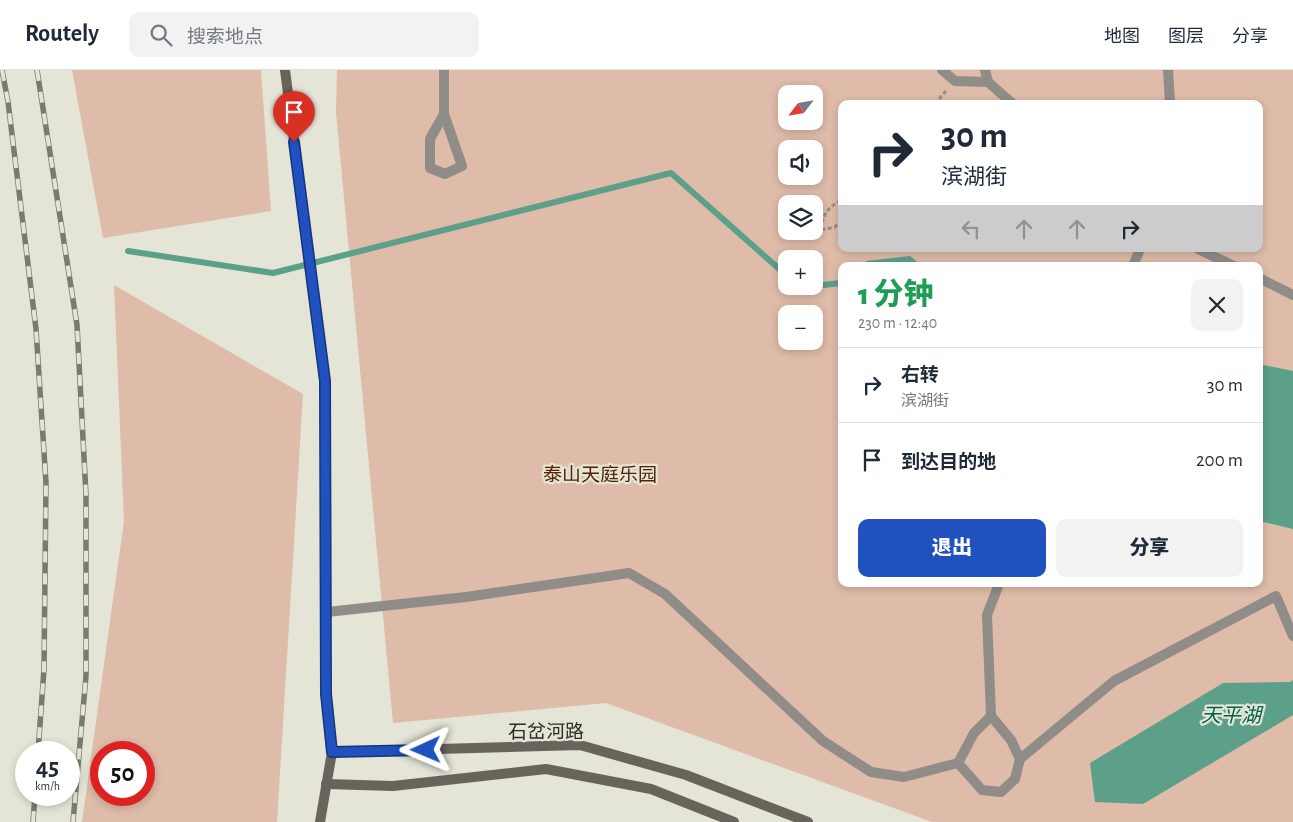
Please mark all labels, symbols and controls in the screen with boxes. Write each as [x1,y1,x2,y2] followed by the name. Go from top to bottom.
[129,12,479,57] search box
[147,21,175,49] icon: search
[25,22,99,46] text: Routely
[187,28,263,47] text: 搜索地点
[1104,28,1140,46] text: 地图
[1168,28,1204,46] text: 图层
[1232,28,1268,46] text: 分享
[778,85,822,130] north arrow
[778,85,823,350] map controls
[273,91,315,142] pin
[280,98,308,126] icon: arrive
[941,119,1008,154] text: 30 m
[858,120,923,185] icon: right
[778,140,823,185] button: sound
[941,166,1007,188] text: 滨湖街
[778,195,823,240] button: layers
[957,215,985,243] icon: left
[1010,215,1038,243] icon: ahead
[1063,215,1091,243] icon: ahead
[1116,215,1144,243] icon: right
[778,250,823,295] button: +
[1191,279,1243,331] button: close
[858,280,933,310] text: 1 分钟
[778,305,823,350] button: −
[858,315,937,331] text: 230 m · 12:40
[901,366,939,385] text: 右转
[858,371,886,399] icon: right
[1207,376,1243,395] text: 30 m
[901,393,949,409] text: 滨湖街
[858,446,886,474] icon: arrive
[1196,451,1243,470] text: 200 m
[901,453,996,472] text: 到达目的地
[543,464,657,485] park label: 泰山天庭乐园
[858,519,1046,577] button: 退出
[1056,519,1243,577] button: 分享
[1201,705,1264,726] water label: 天平湖
[508,722,584,742] street label: 石岔河路
[399,723,451,775] position arrow
[90,741,155,806] speed limit sign: 50
[36,755,59,780] text: 45
[35,780,60,792] text: km/h

